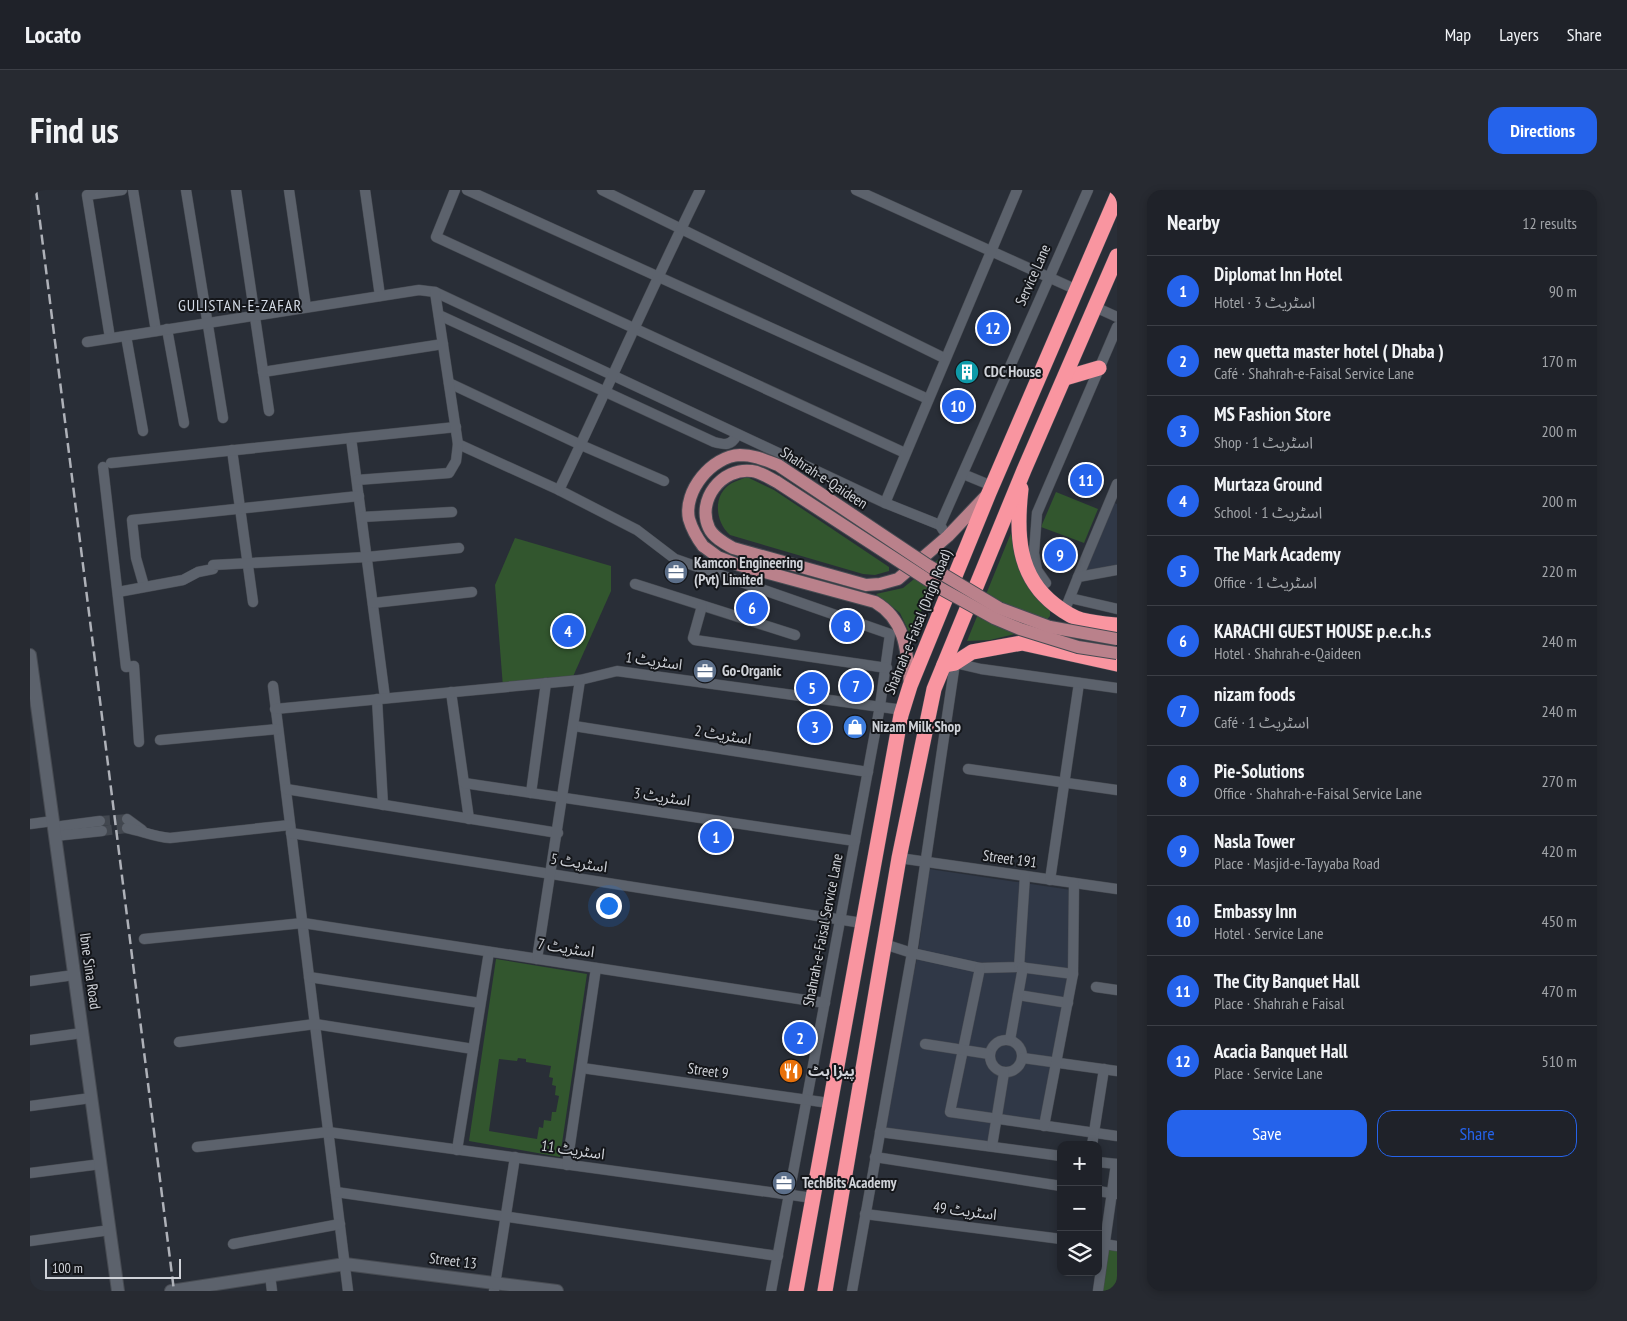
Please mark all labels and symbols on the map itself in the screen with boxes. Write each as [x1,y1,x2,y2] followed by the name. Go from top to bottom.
[1011,241,1054,308] street label: Service Lane
[178,295,302,315] district label: GULISTAN-E-ZAFAR
[977,309,1009,347] pin: 12
[954,359,980,385] building icon: CDC House
[984,362,1041,381] place label: CDC House
[942,387,974,425] pin: 10
[777,442,871,513] street label: Shahrah-e-Qaideen
[1070,461,1102,499] pin: 11
[1044,536,1076,574] pin: 9
[880,546,955,697] street label: Shahrah-e-Faisal (Drigh Road)
[694,553,804,589] place label: Kamcon Engineering (Pvt) Limited
[663,559,689,585] office icon: Kamcon Engineering (Pvt) Limited
[736,589,768,627] pin: 6
[831,607,863,645] pin: 8
[552,612,584,650] pin: 4
[624,647,684,674] street label: اسٹریٹ 1
[692,658,718,684] office icon: Go-Organic
[722,661,782,680] place label: Go-Organic
[840,667,872,705] pin: 7
[796,669,828,707] pin: 5
[799,708,831,746] pin: 3
[842,714,868,740] shop icon: Nizam Milk Shop
[872,717,961,736] place label: Nizam Milk Shop
[693,721,753,748] street label: اسٹریٹ 2
[632,783,692,810] street label: اسٹریٹ 3
[700,818,732,856] pin: 1
[982,845,1038,872] street label: Street 191
[549,849,609,876] street label: اسٹریٹ 5
[798,852,847,1008] street label: Shahrah-e-Faisal Service Lane
[596,893,622,919] your location
[76,931,105,1010] street label: Ibne Sina Road
[536,934,596,961] street label: اسٹریٹ 7
[784,1019,816,1057] pin: 2
[686,1058,730,1083] street label: Street 9
[778,1058,804,1084] restaurant icon: پیزا ہٹ
[808,1061,855,1081] place label: پیزا ہٹ
[540,1136,606,1163] street label: اسٹریٹ 11
[771,1170,797,1196] office icon: TechBits Academy
[802,1173,898,1192] place label: TechBits Academy
[932,1197,998,1224] street label: اسٹریٹ 49
[428,1248,478,1273] street label: Street 13
[45,1256,181,1279] scale bar

